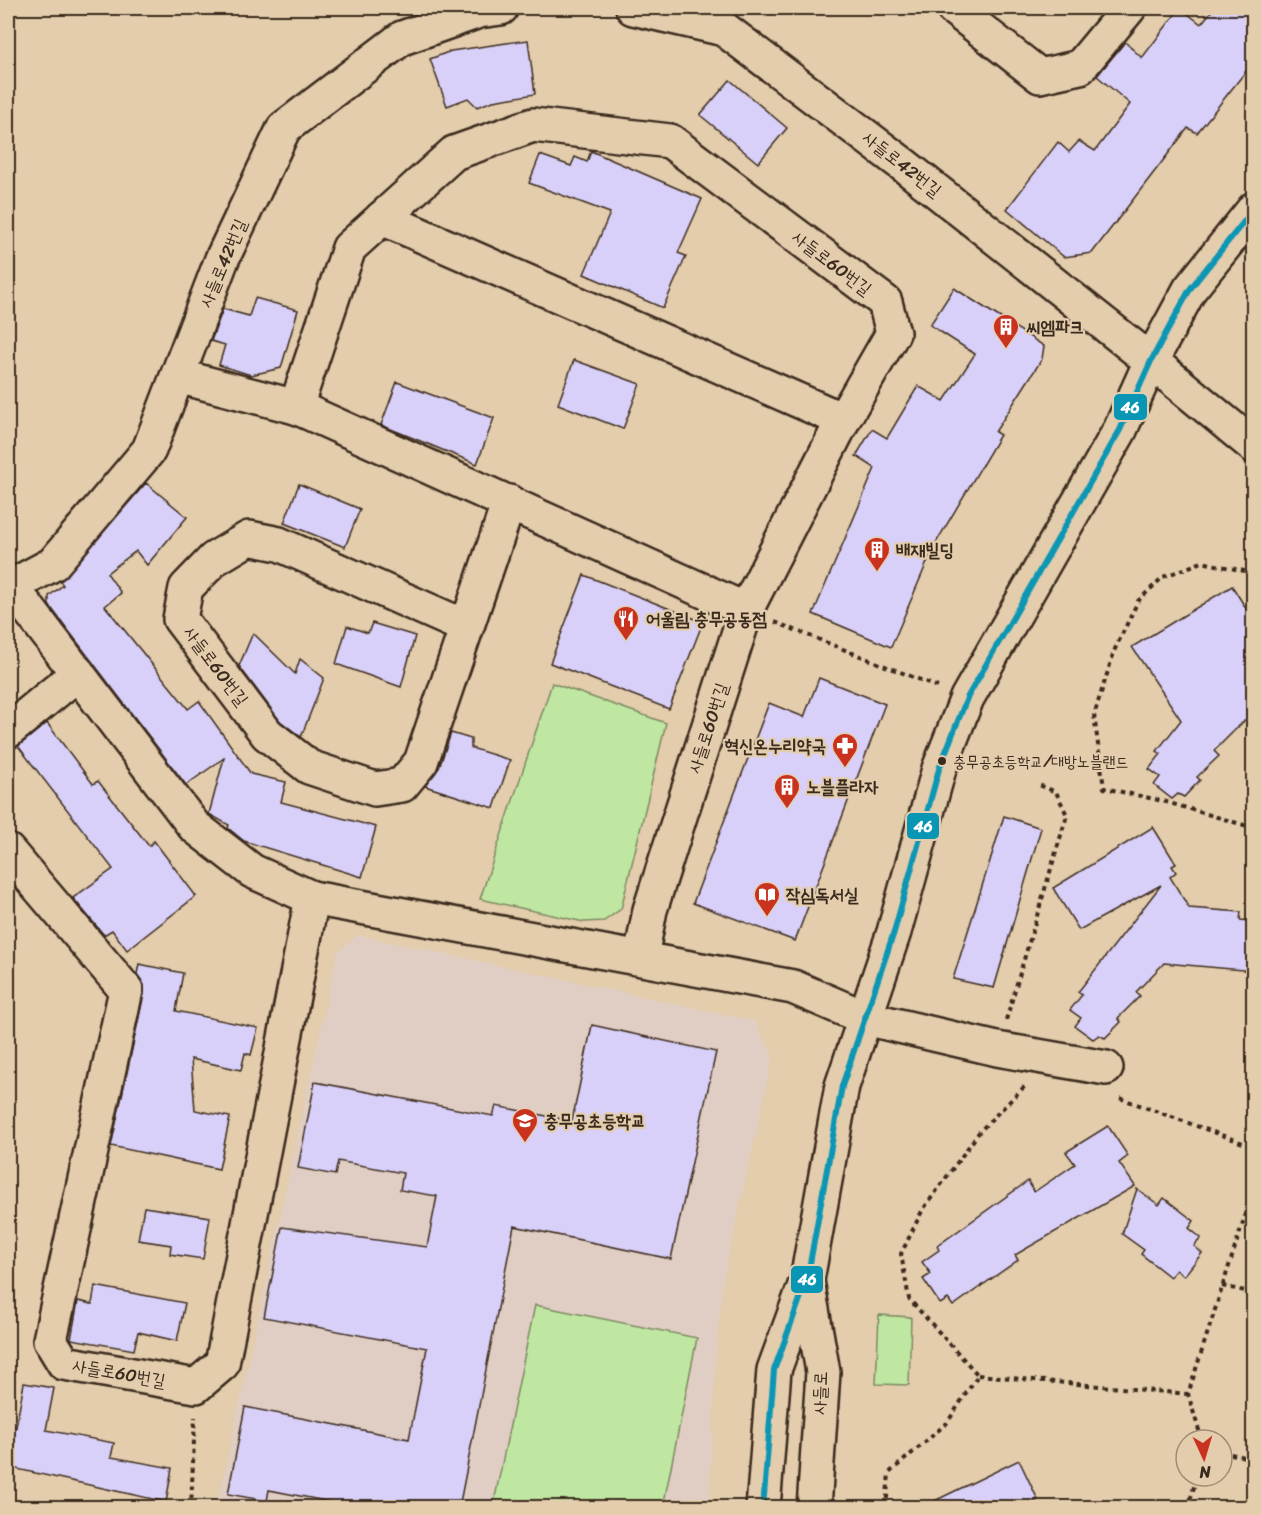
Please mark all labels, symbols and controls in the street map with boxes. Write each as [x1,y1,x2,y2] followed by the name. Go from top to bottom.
[855,122,949,206] street label: 사들로42번길
[190,213,256,313] street label: 사들로42번길
[785,222,880,304] street label: 사들로60번길
[1026,311,1084,343] place label: 씨엠파크
[991,312,1021,350] building icon: 씨엠파크
[1113,393,1148,421] line badge: 46
[1119,393,1140,422] text: 46
[896,534,954,566] place label: 배재빌딩
[862,535,892,573] building icon: 배재빌딩
[646,603,767,635] place label: 어울림 충무공동점
[611,604,641,642] restaurant icon: 어울림 충무공동점
[175,619,257,714] street label: 사들로60번길
[678,678,738,778] street label: 사들로60번길
[725,730,826,762] place label: 혁신온누리약국
[830,731,860,769] pharmacy icon: 혁신온누리약국
[953,747,1128,776] place label: 충무공초등학교/대방노블랜드
[936,755,948,767] marker: 충무공초등학교/대방노블랜드
[806,771,879,803] place label: 노블플라자
[772,772,802,810] building icon: 노블플라자
[906,812,940,840] line badge: 46
[912,812,933,841] text: 46
[785,879,859,911] place label: 작심독서실
[752,880,782,918] library icon: 작심독서실
[544,1105,645,1137] place label: 충무공초등학교
[510,1106,540,1144] school or university icon: 충무공초등학교
[790,1265,824,1294] line badge: 46
[796,1265,817,1294] text: 46
[70,1349,169,1397] street label: 사들로60번길
[803,1371,837,1415] street label: 사들로
[1174,1428,1234,1488] north arrow
[1198,1458,1213,1487] text: N

